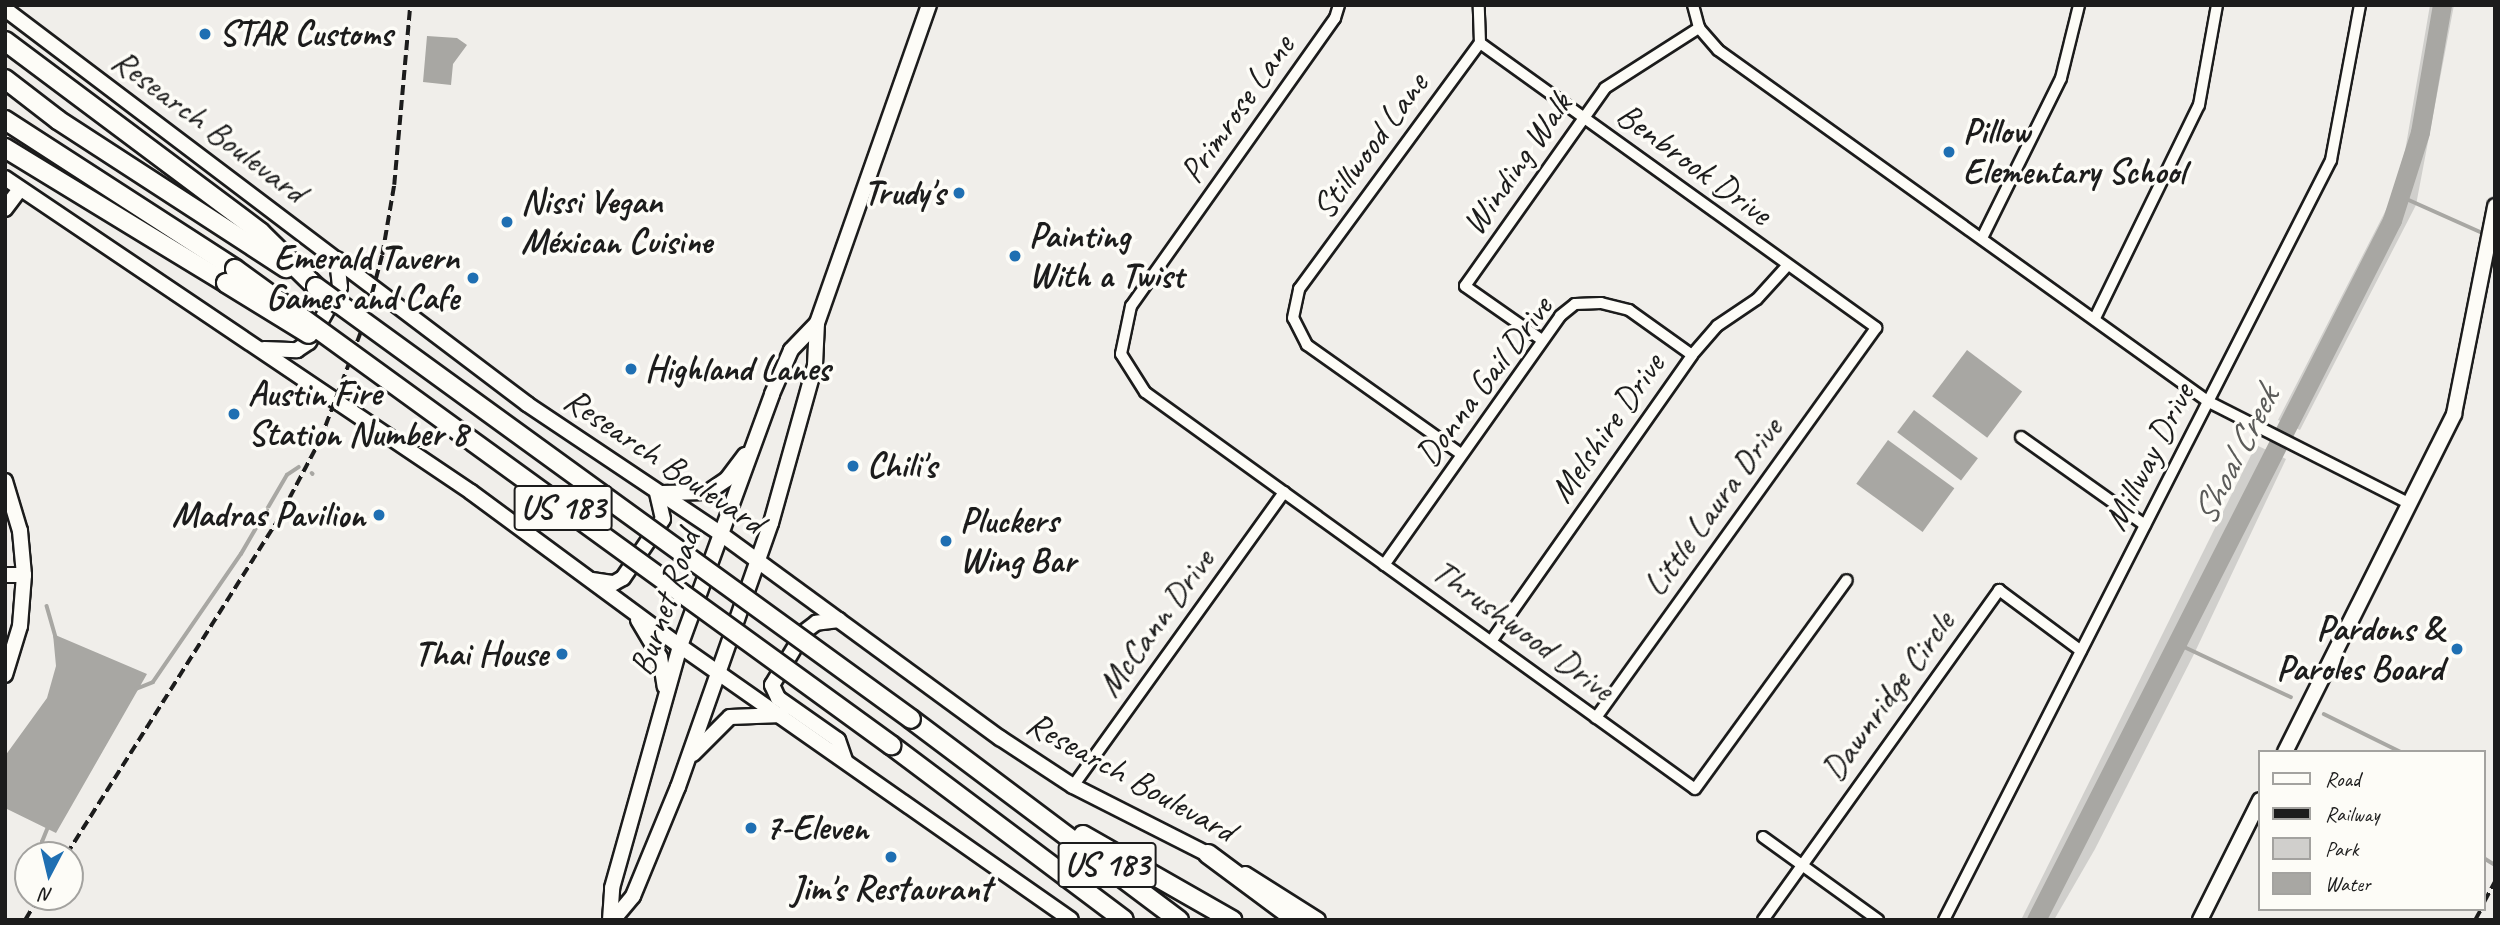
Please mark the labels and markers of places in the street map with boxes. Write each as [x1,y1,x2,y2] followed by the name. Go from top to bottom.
[219,13,392,55] place label: STAR Customs
[197,26,213,42] marker: STAR Customs
[1963,111,2185,193] place label: Pillow Elementary School
[1941,144,1957,160] marker: Pillow Elementary School
[864,172,945,214] place label: Trudy's
[521,181,712,263] place label: Nissi Vegan Méxican Cuisine
[951,185,967,201] marker: Trudy's
[499,214,515,230] marker: Nissi Vegan Méxican Cuisine
[1029,215,1184,297] place label: Painting With a Twist
[265,237,459,319] place label: Emerald Tavern Games and Cafe
[1007,248,1023,264] marker: Painting With a Twist
[465,270,481,286] marker: Emerald Tavern Games and Cafe
[645,348,831,390] place label: Highland Lanes
[623,361,639,377] marker: Highland Lanes
[248,373,467,455] place label: Austin Fire Station Number 8
[226,406,242,422] marker: Austin Fire Station Number 8
[867,445,937,487] place label: Chili's
[845,458,861,474] marker: Chili's
[172,494,365,536] place label: Madras Pavilion
[960,500,1077,582] place label: Pluckers Wing Bar
[371,507,387,523] marker: Madras Pavilion
[938,533,954,549] marker: Pluckers Wing Bar
[2277,608,2443,690] place label: Pardons & Paroles Board
[414,633,548,675] place label: Thai House
[2449,641,2465,657] marker: Pardons & Paroles Board
[554,646,570,662] marker: Thai House
[765,807,868,849] place label: 7-Eleven
[743,820,759,836] marker: 7-Eleven
[883,849,899,865] marker: Jim's Restaurant
[791,868,991,910] place label: Jim's Restaurant

